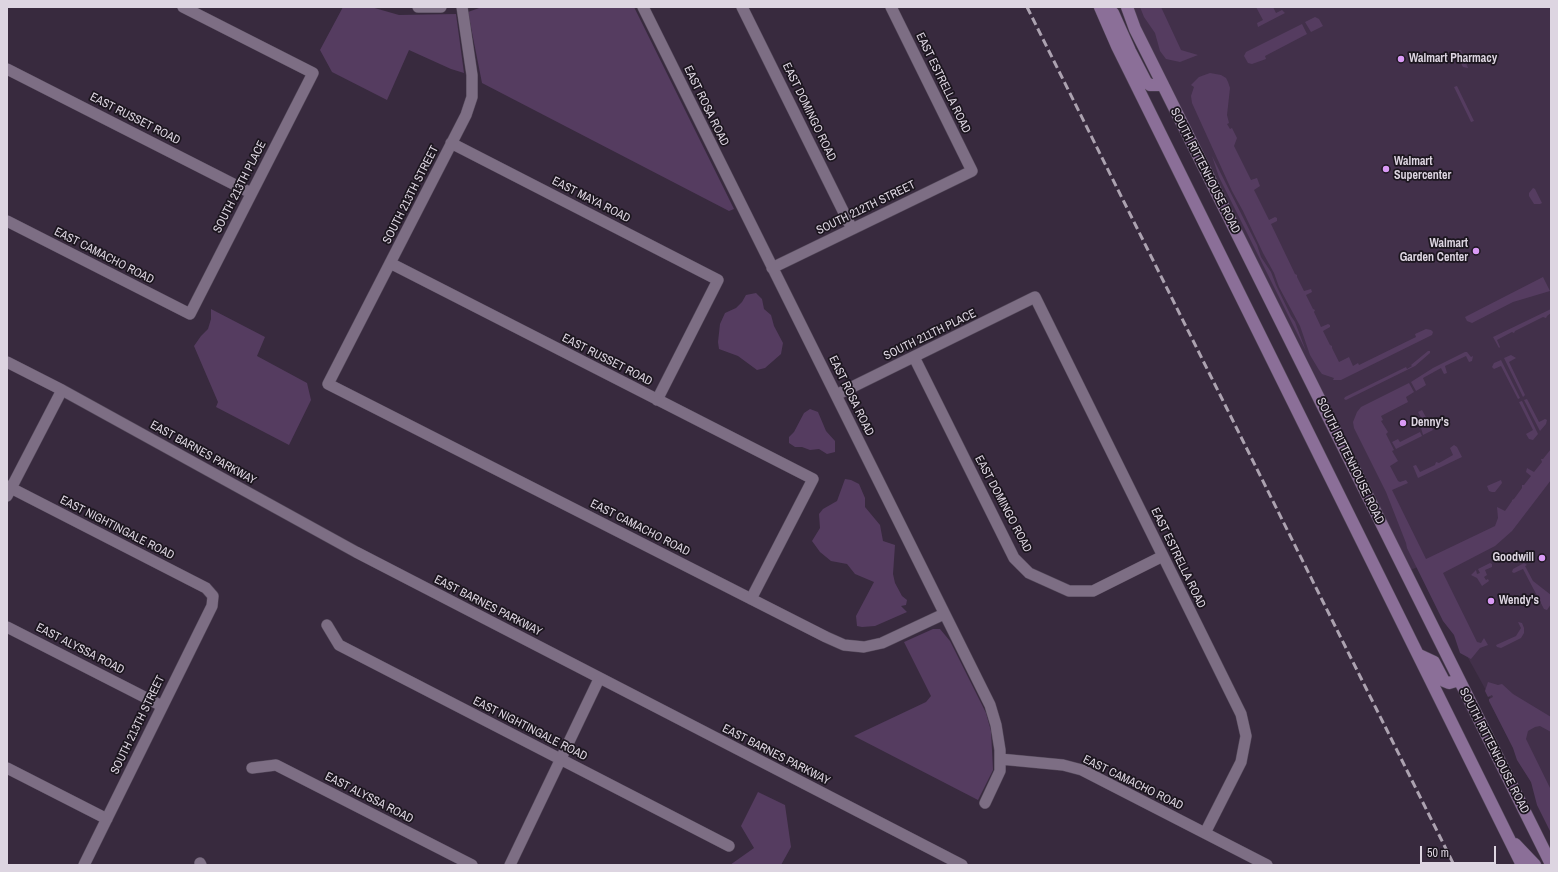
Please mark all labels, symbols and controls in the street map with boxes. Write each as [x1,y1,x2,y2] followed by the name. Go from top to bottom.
[912,30,974,136] street label: EAST ESTRELLA ROAD
[1409,52,1497,66] place label: Walmart Pharmacy
[1396,54,1406,64] marker: Walmart Pharmacy
[779,60,839,164] street label: EAST DOMINGO ROAD
[680,64,732,148] street label: EAST ROSA ROAD
[87,90,183,148] street label: EAST RUSSET ROAD
[1167,106,1243,236] street label: SOUTH RITTENHOUSE ROAD
[210,138,270,236] street label: SOUTH 213TH PLACE
[380,143,442,247] street label: SOUTH 213TH STREET
[1394,155,1451,183] place label: Walmart Supercenter
[1381,164,1391,174] marker: Walmart Supercenter
[549,174,633,226] street label: EAST MAYA ROAD
[814,178,918,238] street label: SOUTH 212TH STREET
[52,225,156,287] street label: EAST CAMACHO ROAD
[1400,237,1468,265] place label: Walmart Garden Center
[1471,246,1481,256] marker: Walmart Garden Center
[881,306,979,364] street label: SOUTH 211TH PLACE
[559,331,655,389] street label: EAST RUSSET ROAD
[825,354,877,438] street label: EAST ROSA ROAD
[1313,395,1387,527] street label: SOUTH RITTENHOUSE ROAD
[1411,416,1449,430] place label: Denny's
[147,418,259,488] street label: EAST BARNES PARKWAY
[1398,418,1408,428] marker: Denny's
[971,453,1035,555] street label: EAST DOMINGO ROAD
[57,493,177,563] street label: EAST NIGHTINGALE ROAD
[588,497,692,559] street label: EAST CAMACHO ROAD
[1147,505,1209,611] street label: EAST ESTRELLA ROAD
[1492,551,1534,565] place label: Goodwill
[1537,553,1547,563] marker: Goodwill
[432,573,544,639] street label: EAST BARNES PARKWAY
[1499,594,1539,608] place label: Wendy's
[1486,596,1496,606] marker: Wendy's
[33,621,127,677] street label: EAST ALYSSA ROAD
[108,673,168,777] street label: SOUTH 213TH STREET
[1456,686,1532,816] street label: SOUTH RITTENHOUSE ROAD
[470,694,590,764] street label: EAST NIGHTINGALE ROAD
[720,722,832,788] street label: EAST BARNES PARKWAY
[1080,752,1186,814] street label: EAST CAMACHO ROAD
[322,770,416,826] street label: EAST ALYSSA ROAD
[1422,838,1498,864] scale bar
[1427,845,1449,861] text: 50 m

